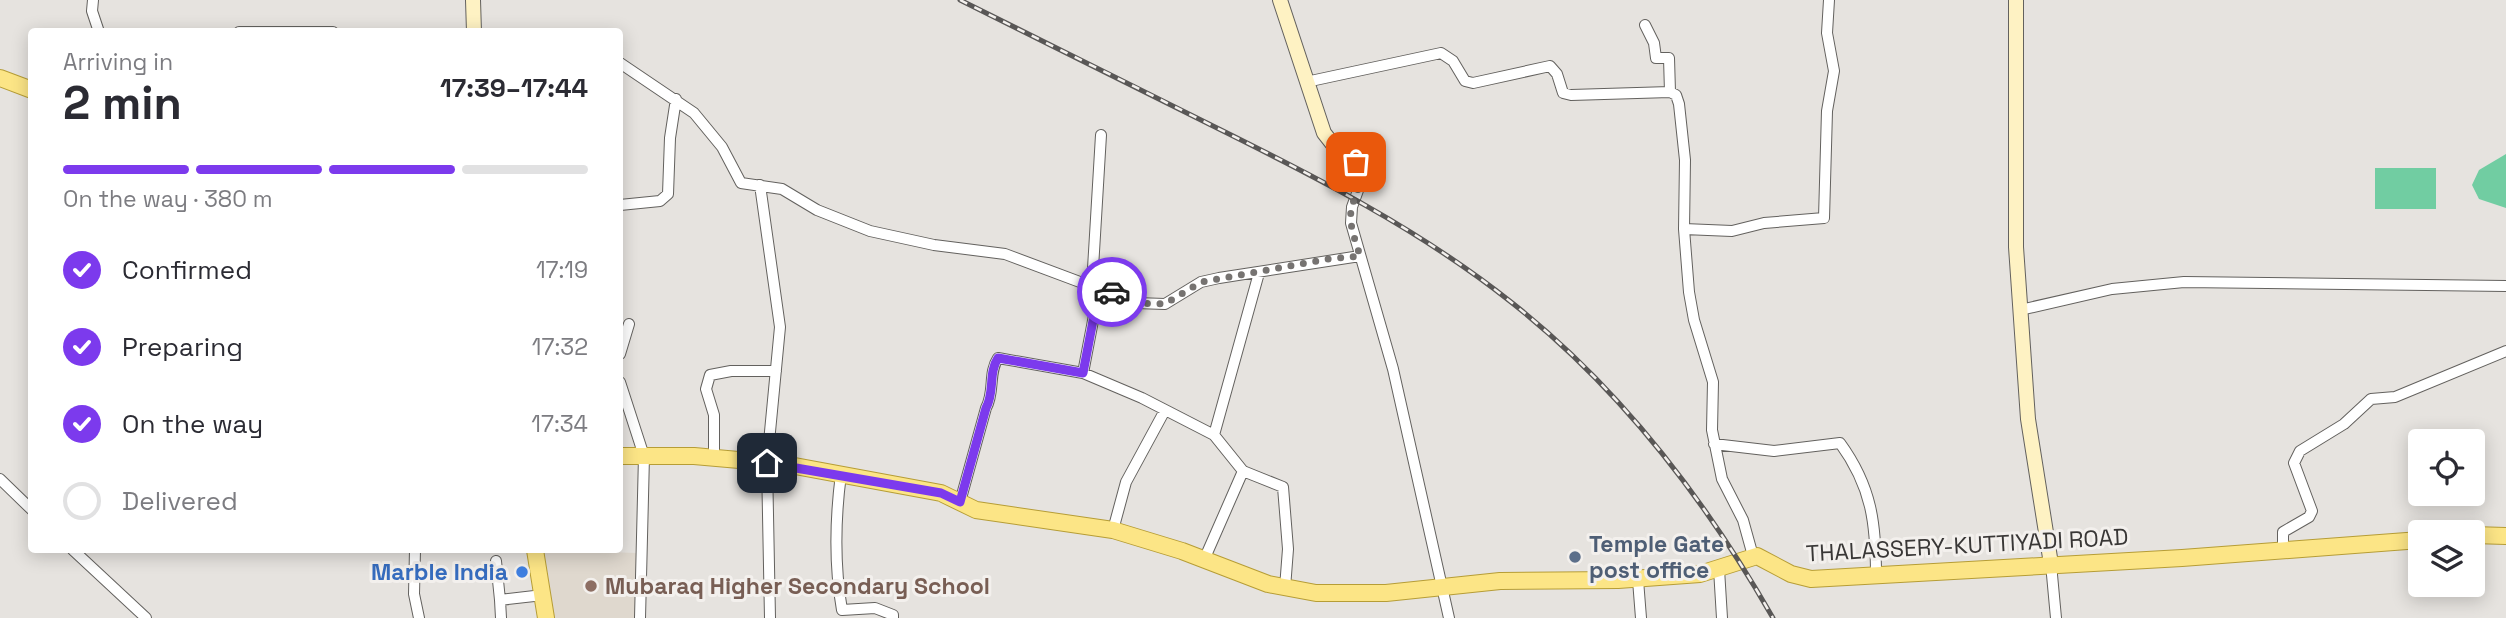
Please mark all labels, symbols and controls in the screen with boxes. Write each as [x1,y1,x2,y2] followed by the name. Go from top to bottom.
[63,47,173,77] text: Arriving in
[440,71,588,105] text: 17:39–17:44
[63,74,182,132] text: 2 min
[1326,132,1386,192] pin
[1337,143,1375,181] icon: bag
[63,184,273,214] text: On the way · 380 m
[63,251,101,289] icon: check
[122,253,252,287] text: Confirmed
[536,255,588,285] text: 17:19
[1077,257,1147,327] courier
[1093,273,1131,311] icon: car
[63,328,101,366] icon: check
[122,330,243,364] text: Preparing
[532,332,588,362] text: 17:32
[63,405,101,443] icon: check
[122,407,263,441] text: On the way
[531,409,588,439] text: 17:34
[2408,429,2485,597] map controls
[2408,429,2485,506] button: locate
[737,433,797,493] pin
[748,444,786,482] icon: home
[122,484,238,518] text: Delivered
[2408,520,2485,597] button: layers
[1805,522,2129,568] street label: THALASSERY-KUTTIYADI ROAD
[1589,529,1724,585] place label: Temple Gate post office
[1567,549,1583,565] marker: Temple Gate post office
[371,557,508,587] place label: Marble India
[514,564,530,580] marker: Marble India
[605,571,990,601] place label: Mubaraq Higher Secondary School
[583,578,599,594] marker: Mubaraq Higher Secondary School

